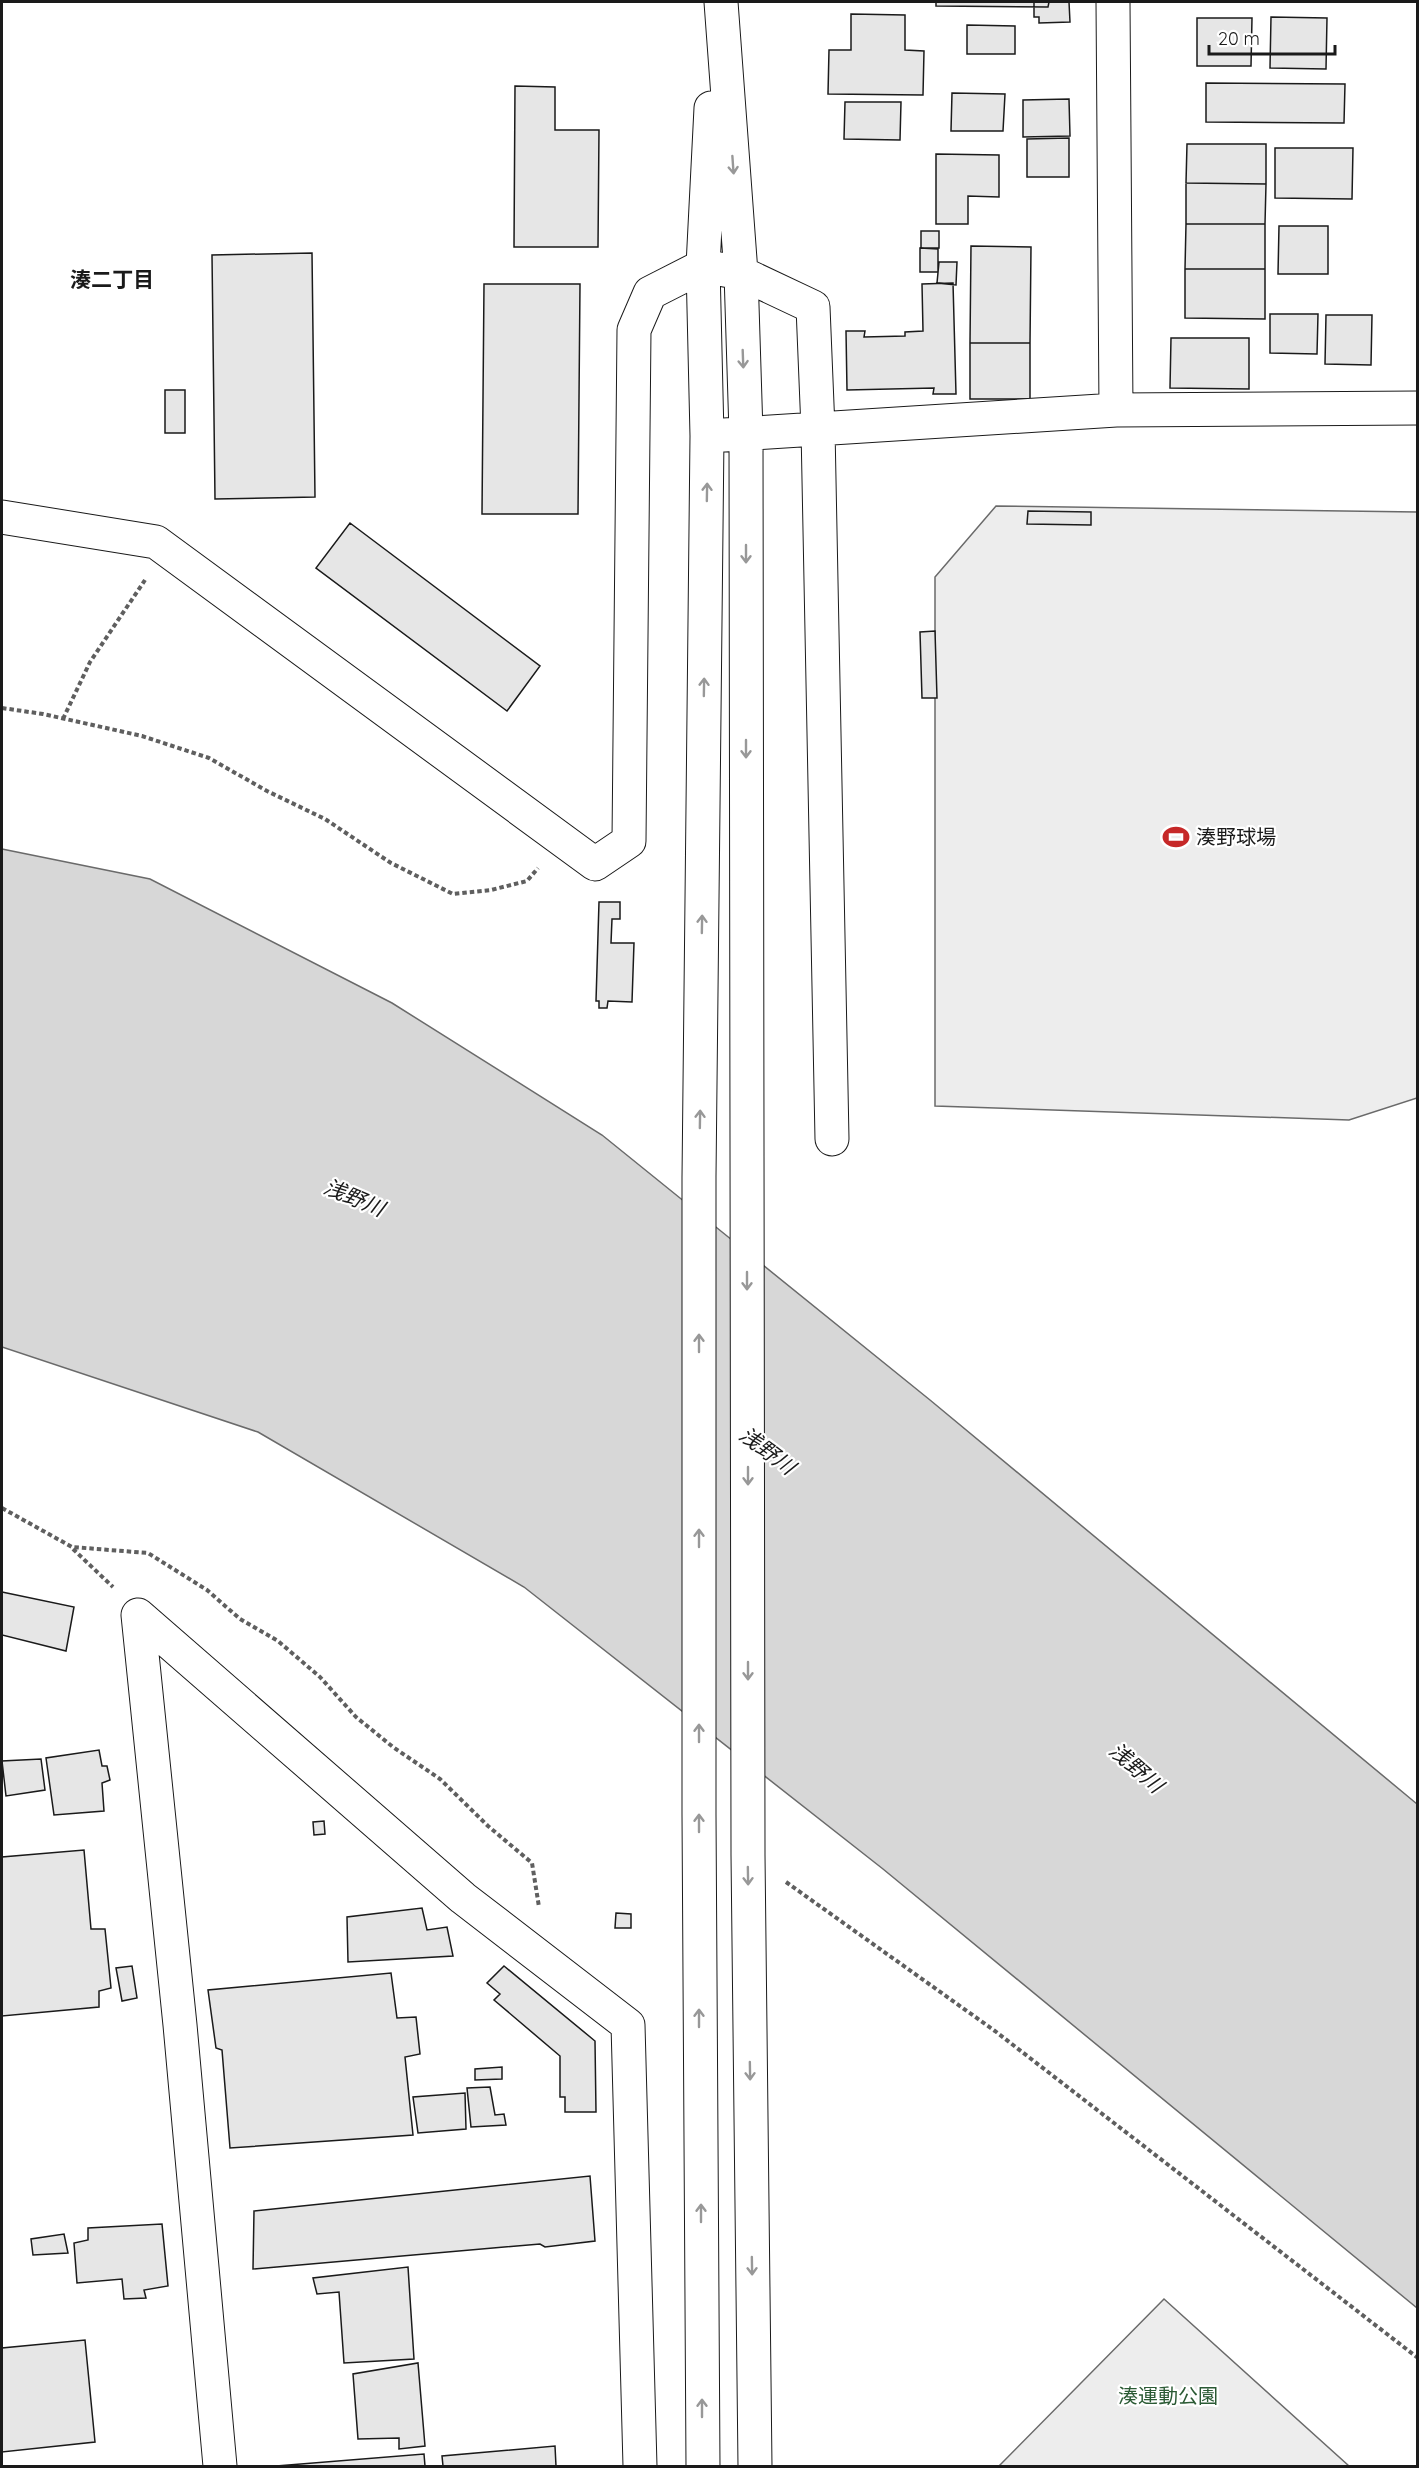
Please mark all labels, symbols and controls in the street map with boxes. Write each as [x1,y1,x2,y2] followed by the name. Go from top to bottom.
[1209,18,1335,56] scale bar
[1218,27,1260,50] text: 20 m
[728,154,739,174] one-way arrow
[70,266,154,292] district label: 湊二丁目
[738,349,749,369] one-way arrow
[701,483,712,503] one-way arrow
[740,544,752,564] one-way arrow
[698,678,710,698] one-way arrow
[740,739,752,759] one-way arrow
[1161,822,1191,852] sports icon: 湊野球場
[1196,824,1276,849] place label: 湊野球場
[696,915,708,935] one-way arrow
[694,1110,705,1130] one-way arrow
[320,1173,390,1222] water label: 浅野川
[741,1270,753,1290] one-way arrow
[693,1333,705,1353] one-way arrow
[735,1421,802,1481] water label: 浅野川
[742,1465,754,1485] one-way arrow
[693,1528,705,1548] one-way arrow
[742,1660,754,1680] one-way arrow
[693,1723,705,1743] one-way arrow
[1104,1737,1170,1799] water label: 浅野川
[693,1814,705,1834] one-way arrow
[742,1866,754,1886] one-way arrow
[694,2009,705,2029] one-way arrow
[744,2061,756,2081] one-way arrow
[695,2204,707,2224] one-way arrow
[746,2256,758,2276] one-way arrow
[1118,2383,1218,2408] park label: 湊運動公園
[697,2399,708,2419] one-way arrow

